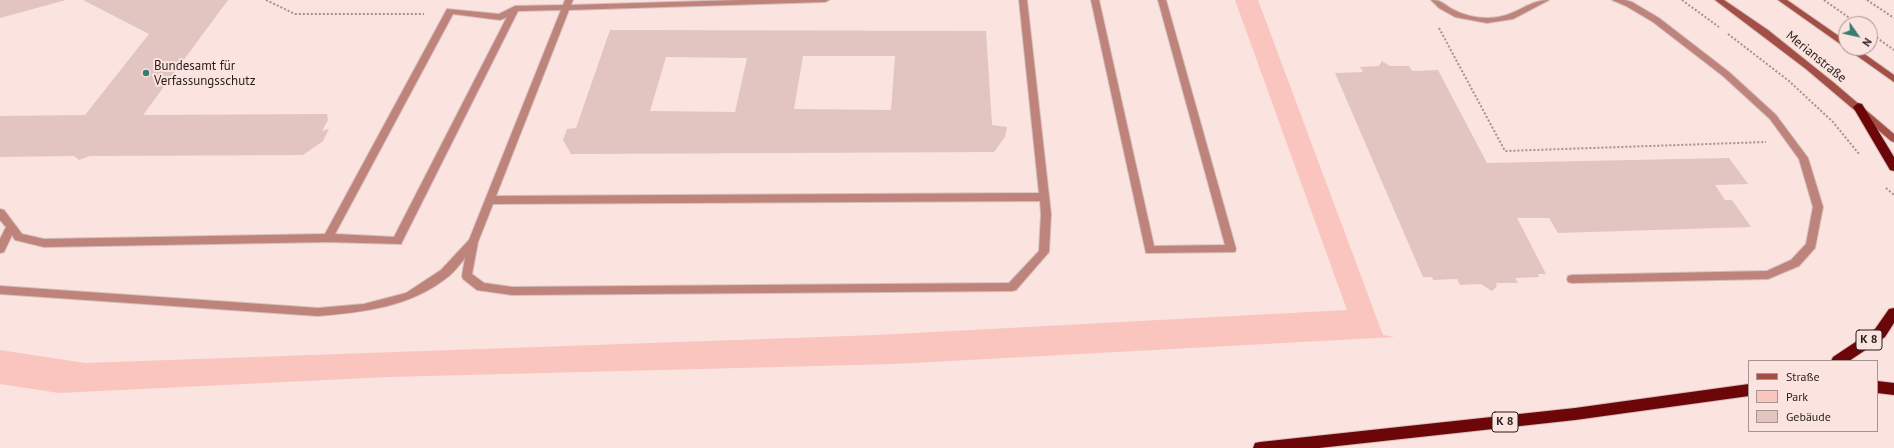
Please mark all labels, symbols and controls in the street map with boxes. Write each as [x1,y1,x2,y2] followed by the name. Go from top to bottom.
[1838,16,1878,56] north arrow
[1783,28,1849,86] street label: Merianstraße
[1859,35,1875,49] text: N
[154,58,255,89] place label: Bundesamt für Verfassungsschutz
[141,68,151,78] marker: Bundesamt für Verfassungsschutz
[1856,330,1882,350] road number: K 8
[1748,360,1878,432] legend
[1786,369,1820,384] text: Straße
[1786,389,1808,404] text: Park
[1786,409,1831,424] text: Gebäude
[1492,412,1518,432] road number: K 8

